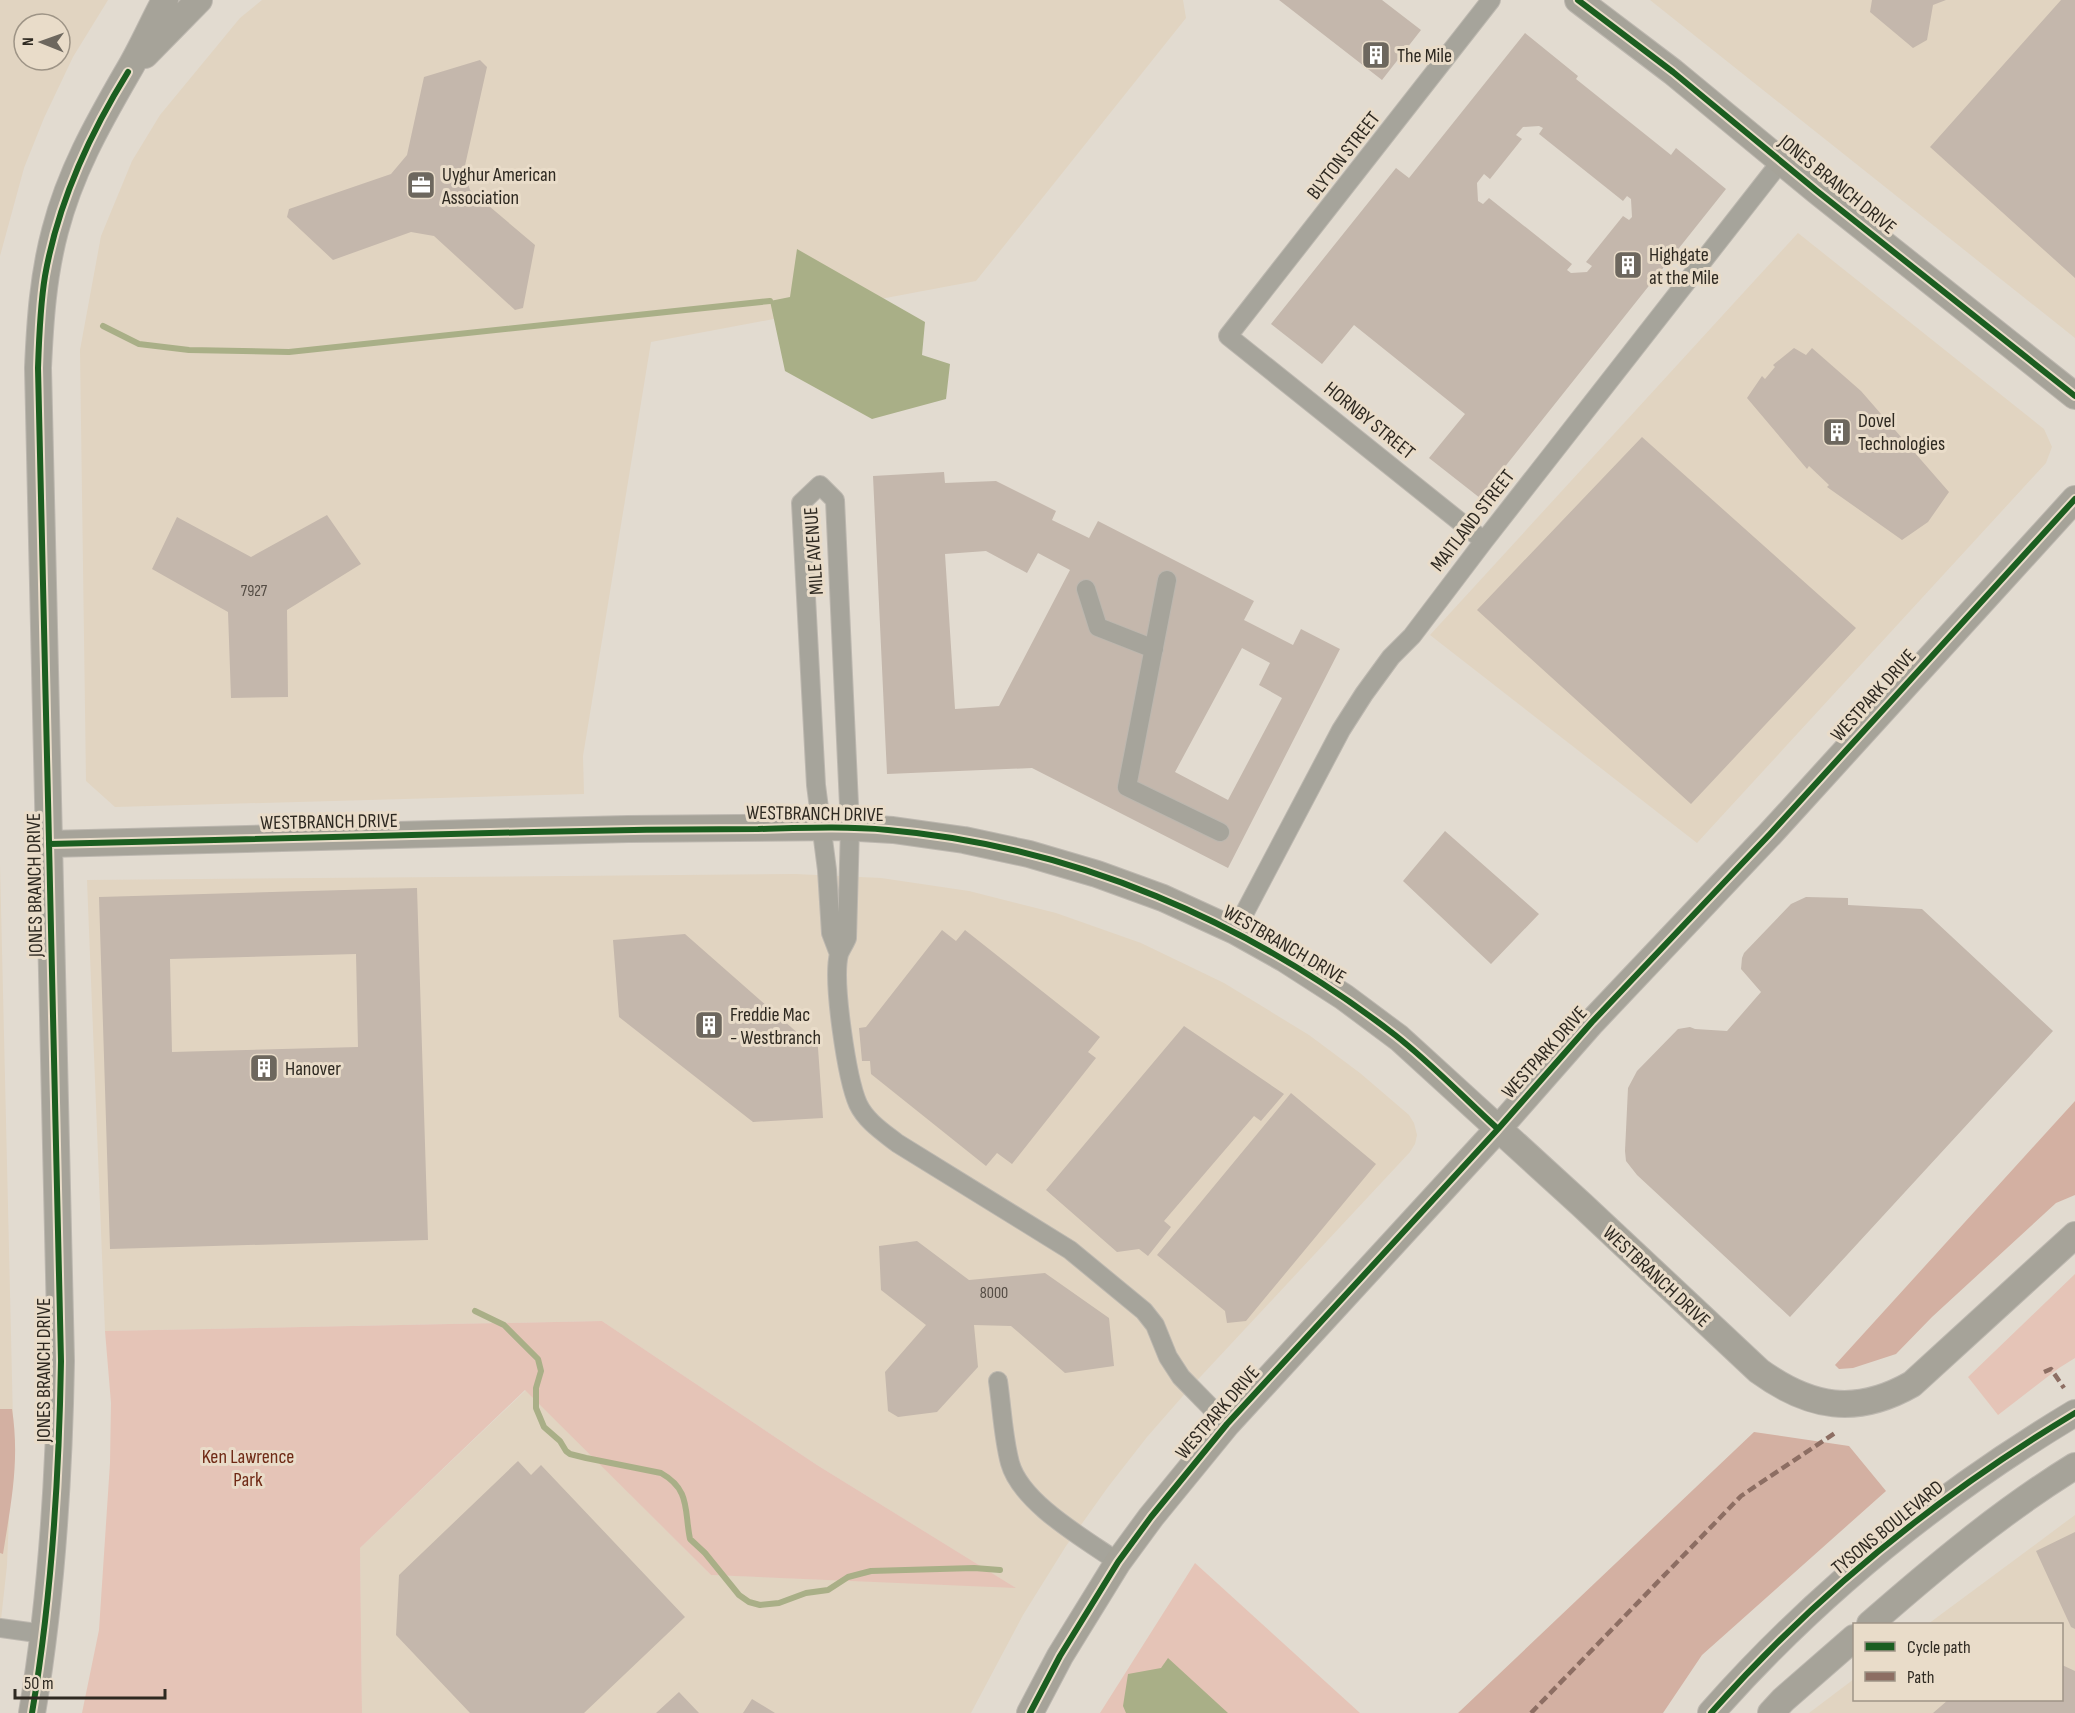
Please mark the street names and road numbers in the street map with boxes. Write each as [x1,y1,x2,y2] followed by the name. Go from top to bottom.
[1302,107,1386,204] street label: BLYTON STREET
[1773,129,1901,240] street label: JONES BRANCH DRIVE
[1319,377,1420,465] street label: HORNBY STREET
[1426,465,1520,576] street label: MAITLAND STREET
[799,506,829,596] street label: MILE AVENUE
[1826,644,1922,747] street label: WESTPARK DRIVE
[746,801,884,827] street label: WESTBRANCH DRIVE
[260,809,398,835] street label: WESTBRANCH DRIVE
[22,813,48,958] street label: JONES BRANCH DRIVE
[1219,900,1350,990] street label: WESTBRANCH DRIVE
[1497,1001,1593,1104] street label: WESTPARK DRIVE
[1598,1221,1715,1333] street label: WESTBRANCH DRIVE
[32,1298,56,1443] street label: JONES BRANCH DRIVE
[1171,1361,1265,1464] street label: WESTPARK DRIVE
[1827,1475,1948,1580] street label: TYSONS BOULEVARD

